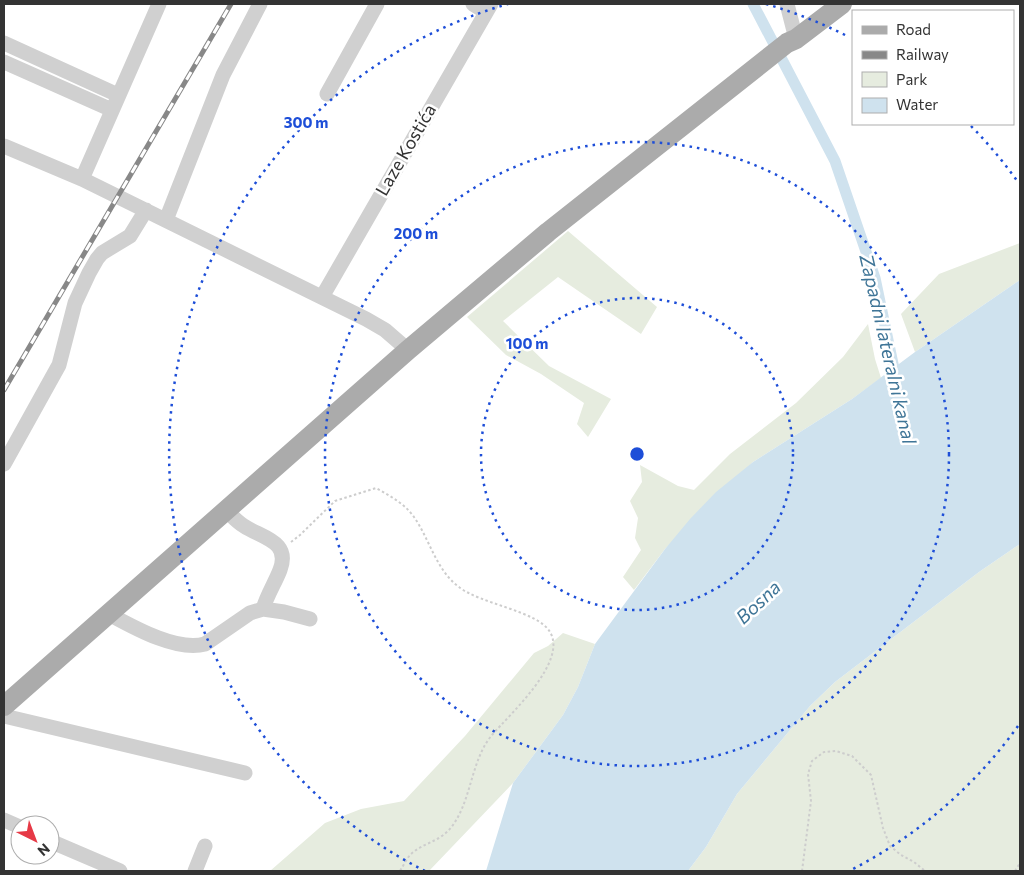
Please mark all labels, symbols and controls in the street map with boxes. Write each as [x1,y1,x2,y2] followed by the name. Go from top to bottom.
[852,10,1014,125] legend
[896,20,931,38] text: Road
[896,45,949,63] text: Railway
[896,70,927,88] text: Park
[896,95,938,113] text: Water
[370,100,440,199] street label: Laze Kostića
[284,113,328,131] text: 300 m
[394,224,438,242] text: 200 m
[855,251,922,447] water label: Zapadni lateralni kanal
[506,334,548,352] text: 100 m
[628,445,646,463] centre of rings
[730,575,785,628] water label: Bosna
[10,815,60,865] north arrow
[34,840,54,860] text: N

